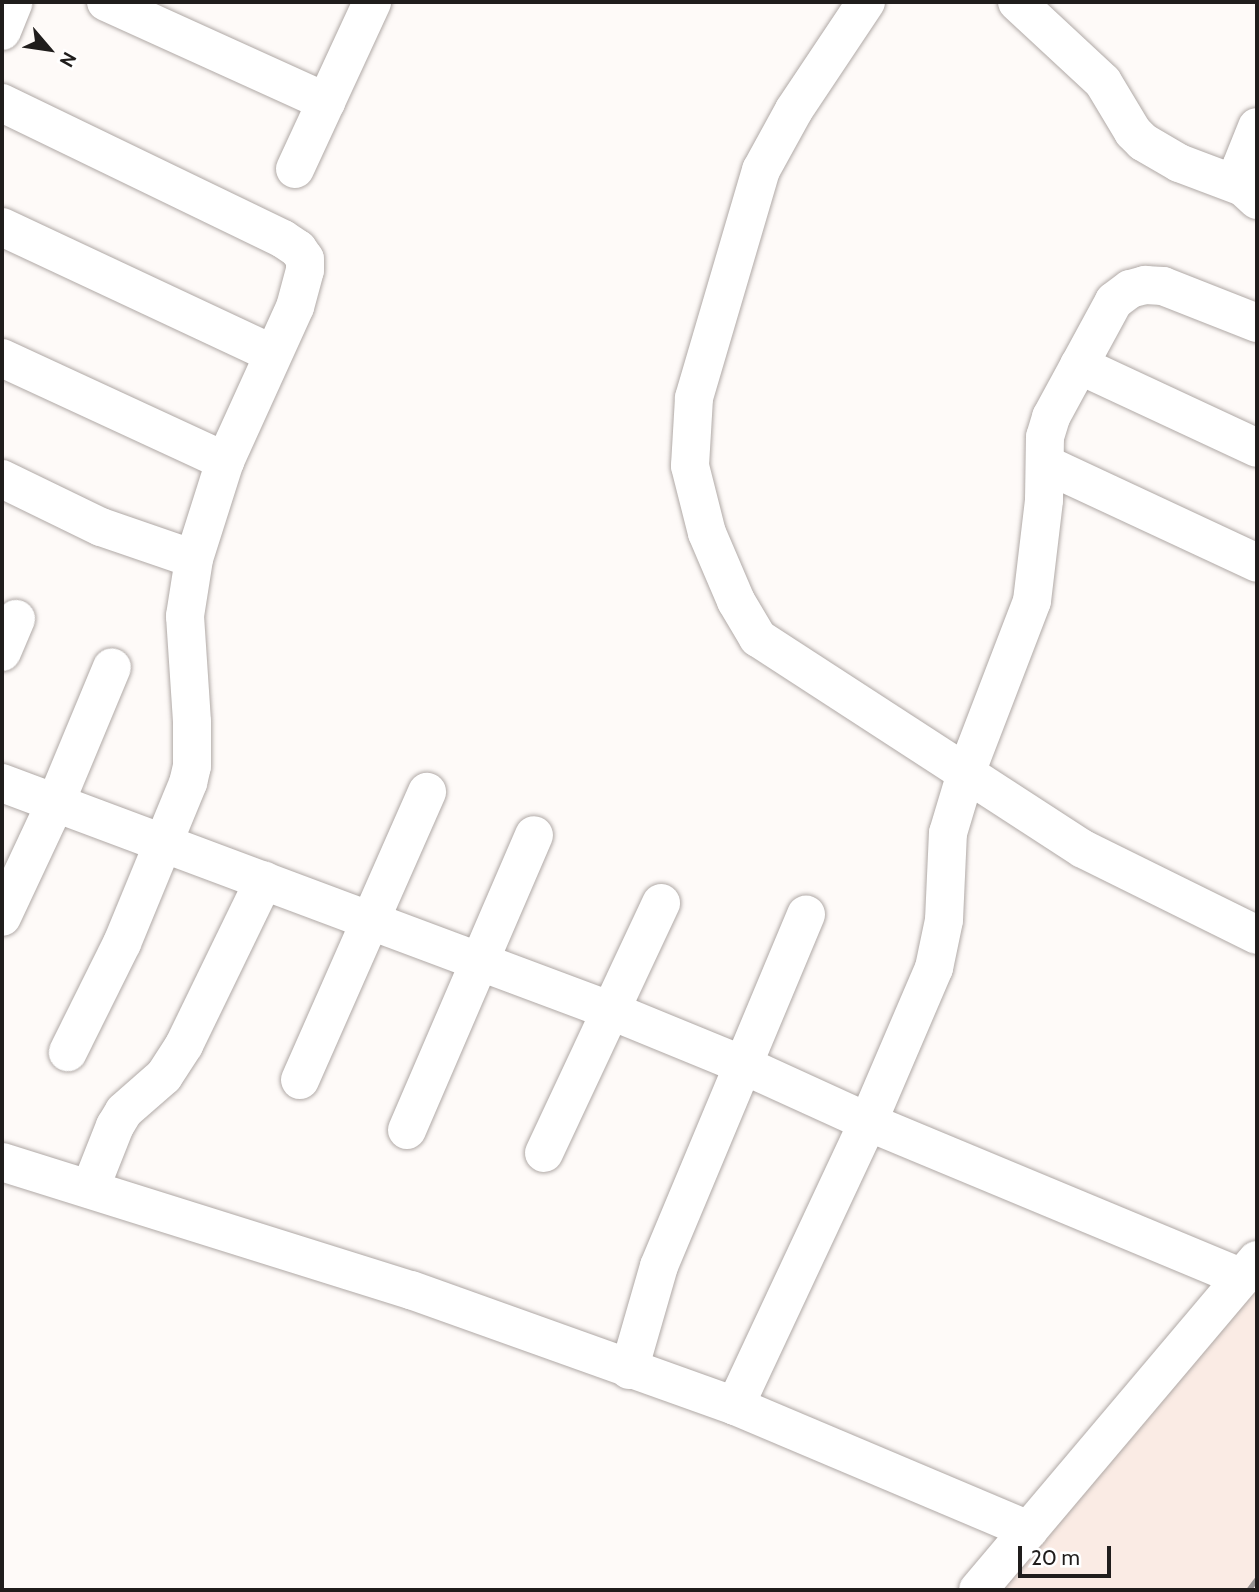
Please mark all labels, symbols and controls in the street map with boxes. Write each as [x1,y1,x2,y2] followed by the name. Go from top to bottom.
[14,14,84,84] north arrow
[54,48,81,71] text: N
[1021,1532,1114,1576] scale bar
[1031,1545,1080,1570] text: 20 m

